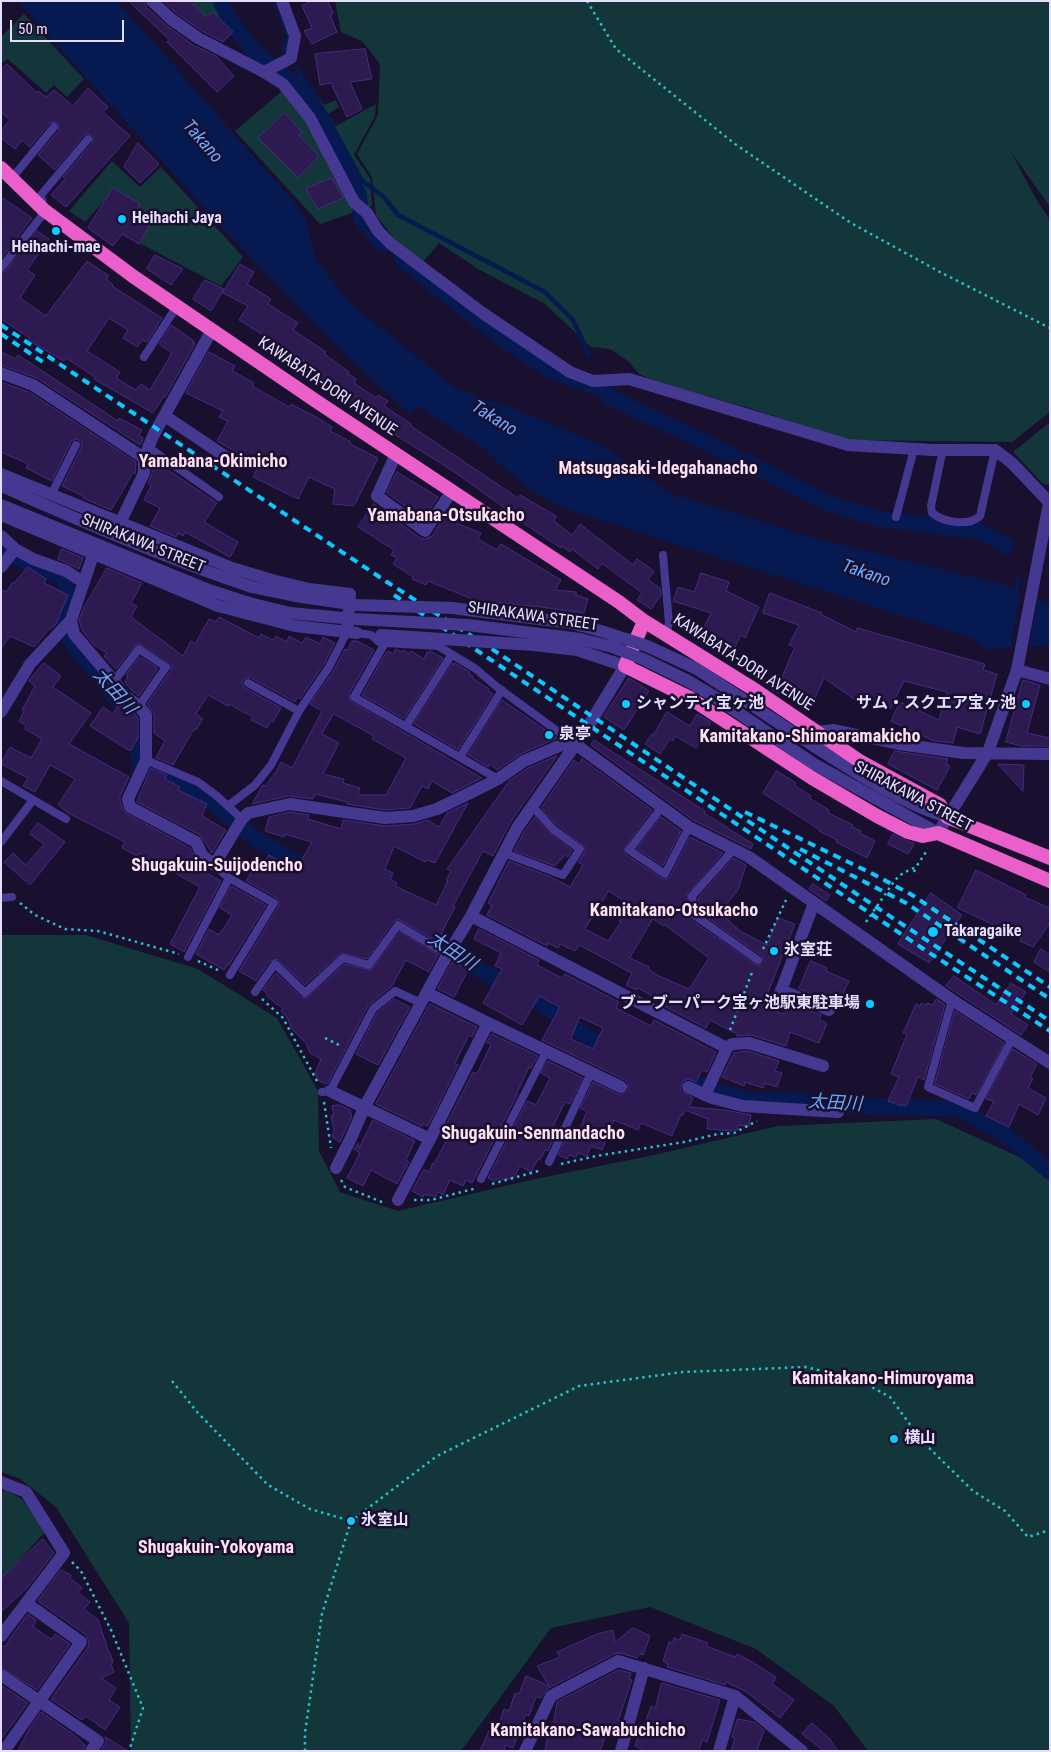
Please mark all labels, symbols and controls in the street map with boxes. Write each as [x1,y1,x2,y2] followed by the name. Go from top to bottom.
[12,10,126,42] scale bar
[18,20,48,38] text: 50 m
[177,116,227,168] water label: Takano
[132,209,222,229] place label: Heihachi Jaya
[116,213,128,225] marker: Heihachi Jaya
[50,225,62,237] marker: Heihachi-mae
[11,238,101,258] place label: Heihachi-mae
[254,333,400,441] street label: KAWABATA-DORI AVENUE
[467,397,521,441] water label: Takano
[139,451,287,473] district label: Yamabana-Okimicho
[558,458,758,480] district label: Matsugasaki-Idegahanacho
[367,505,525,527] district label: Yamabana-Otsukacho
[78,510,208,578] street label: SHIRAKAWA STREET
[839,556,893,592] water label: Takano
[466,598,600,636] street label: SHIRAKAWA STREET
[669,610,817,716] street label: KAWABATA-DORI AVENUE
[88,665,140,719] water label: 太田川
[636,694,764,714] place label: シャンティ宝ヶ池
[856,694,1016,714] place label: サム・スクエア宝ヶ池
[620,698,632,710] marker: シャンティ宝ヶ池
[1020,698,1032,710] marker: サム・スクエア宝ヶ池
[559,725,591,745] place label: 泉亭
[700,726,920,748] district label: Kamitakano-Shimoaramakicho
[543,729,555,741] marker: 泉亭
[850,758,976,836] street label: SHIRAKAWA STREET
[131,855,303,877] district label: Shugakuin-Suijodencho
[590,900,758,922] district label: Kamitakano-Otsukacho
[944,922,1021,942] place label: Takaragaike
[926,925,940,939] marker: Takaragaike
[423,928,481,976] water label: 太田川
[784,941,832,961] place label: 氷室荘
[768,945,780,957] marker: 氷室荘
[620,994,860,1014] place label: ブーブーパーク宝ヶ池駅東駐車場
[864,998,876,1010] marker: ブーブーパーク宝ヶ池駅東駐車場
[807,1092,863,1116] water label: 太田川
[441,1123,625,1145] district label: Shugakuin-Senmandacho
[792,1368,974,1390] district label: Kamitakano-Himuroyama
[904,1429,936,1449] place label: 横山
[888,1433,900,1445] marker: 横山
[361,1511,409,1531] place label: 氷室山
[345,1515,357,1527] marker: 氷室山
[138,1537,294,1559] district label: Shugakuin-Yokoyama
[490,1720,686,1742] district label: Kamitakano-Sawabuchicho

